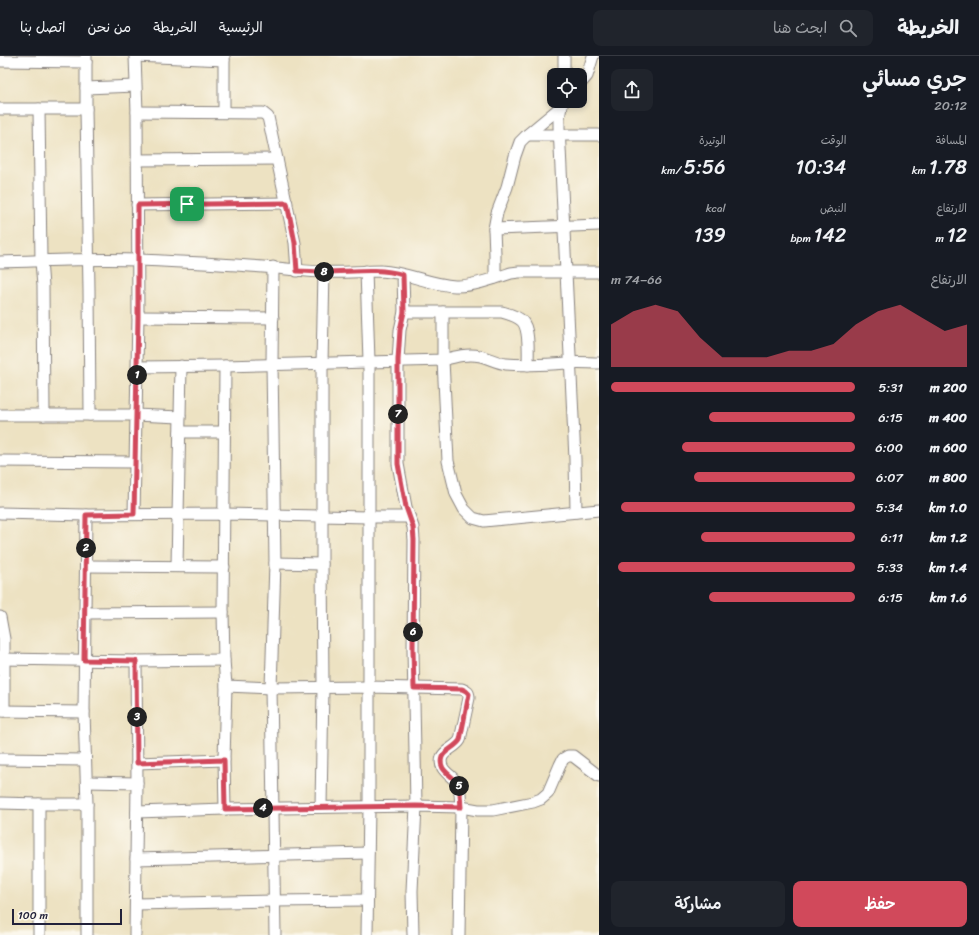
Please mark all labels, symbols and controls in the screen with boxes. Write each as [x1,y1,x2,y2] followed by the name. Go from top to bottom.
[593,10,873,46] search box
[897,11,959,44] text: الخريطة
[20,15,66,40] text: اتصل بنا
[88,15,131,40] text: من نحن
[153,15,197,40] text: الخريطة
[219,15,263,40] text: الرئيسية
[773,15,827,41] text: ابحث هنا
[837,17,859,39] icon: search
[862,59,967,98] text: جري مسائي
[547,68,587,108] map controls
[547,68,587,108] button: locate
[611,69,653,111] button: share
[934,94,967,117] text: 20:12
[699,131,726,150] text: الوتيرة
[821,131,846,150] text: الوقت
[936,131,967,150] text: المسافة
[684,150,726,185] text: 5:56
[796,150,846,185] text: 10:34
[929,150,967,185] text: 1.78
[661,161,684,180] text: /km
[912,161,929,180] text: km
[170,187,204,221] pin
[176,193,198,215] icon: arrive
[706,199,726,218] text: kcal
[820,199,846,218] text: النبض
[936,199,967,218] text: الارتفاع
[694,218,726,253] text: 139
[814,218,846,253] text: 142
[947,218,967,253] text: 12
[791,229,814,248] text: bpm
[936,229,947,248] text: m
[314,262,334,282] pin: 8
[321,262,327,281] text: 8
[611,268,662,291] text: 66–74 m
[931,268,967,291] text: الارتفاع
[127,365,147,385] pin: 1
[135,365,139,384] text: 1
[878,376,903,399] text: 5:31
[930,376,967,399] text: 200 m
[388,404,408,424] pin: 7
[395,404,401,423] text: 7
[878,406,903,429] text: 6:15
[929,406,967,429] text: 400 m
[875,436,903,459] text: 6:00
[930,436,967,459] text: 600 m
[876,466,903,489] text: 6:07
[929,466,967,489] text: 800 m
[876,496,903,519] text: 5:34
[929,496,967,519] text: 1.0 km
[881,526,903,549] text: 6:11
[930,526,967,549] text: 1.2 km
[76,538,96,558] pin: 2
[83,538,89,557] text: 2
[877,556,903,579] text: 5:33
[929,556,967,579] text: 1.4 km
[878,586,903,609] text: 6:15
[930,586,967,609] text: 1.6 km
[403,622,423,642] pin: 6
[410,622,416,641] text: 6
[127,707,147,727] pin: 3
[134,707,140,726] text: 3
[449,776,469,796] pin: 5
[456,776,462,795] text: 5
[253,798,273,818] pin: 4
[260,798,266,817] text: 4
[611,881,785,927] button: مشاركة
[793,881,967,927] button: حفظ
[18,906,48,925] text: 100 m
[12,907,122,926] scale bar

